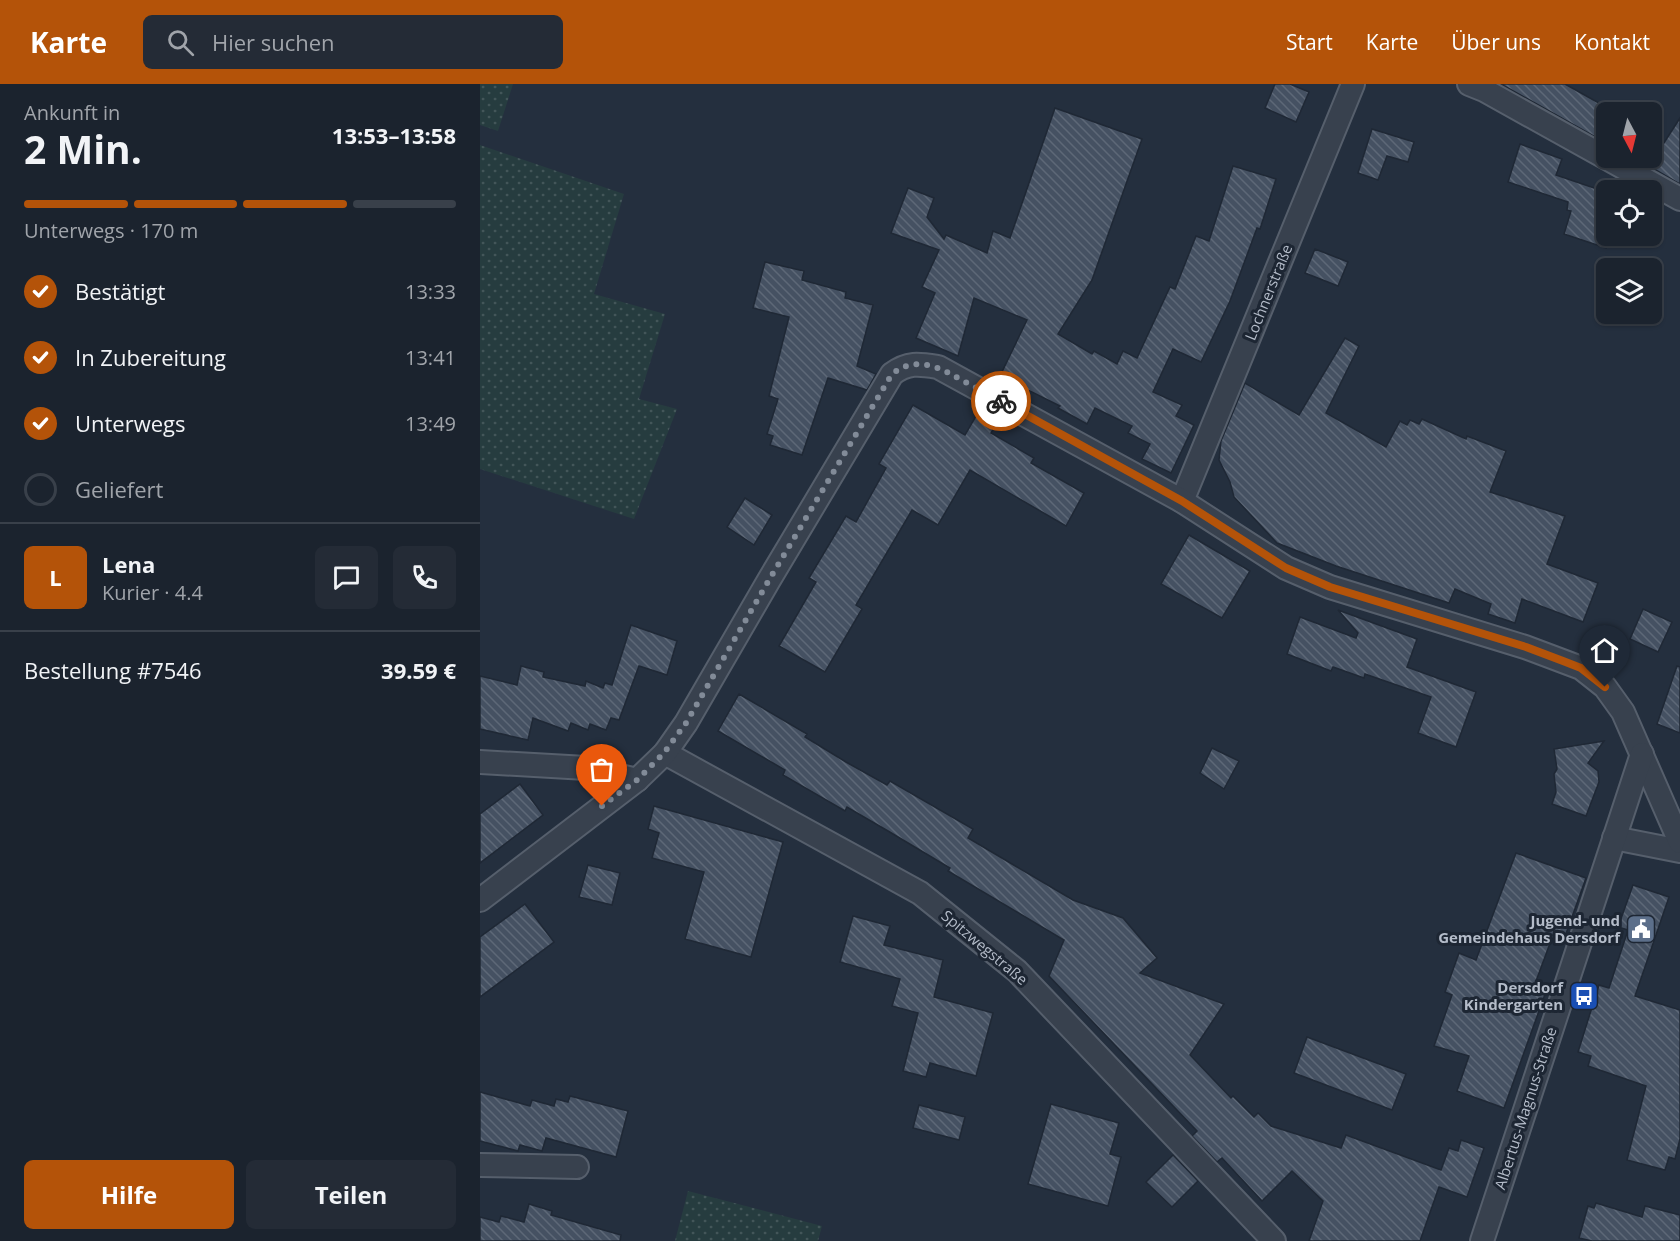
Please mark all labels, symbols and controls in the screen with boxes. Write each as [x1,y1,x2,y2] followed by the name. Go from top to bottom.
[143,15,563,69] search box
[30,23,107,61] text: Karte
[164,26,197,59] icon: search
[212,27,335,57] text: Hier suchen
[1286,28,1333,56] text: Start
[1366,28,1418,56] text: Karte
[1451,28,1541,56] text: Über uns
[1574,28,1650,56] text: Kontakt
[24,99,120,126] text: Ankunft in
[1596,102,1662,168] north arrow
[1596,102,1662,324] map controls
[332,120,456,150] text: 13:53–13:58
[24,122,142,175] text: 2 Min.
[1596,180,1662,246] button: locate
[24,217,198,244] text: Unterwegs · 170 m
[1240,241,1296,343] street label: Lochnerstraße
[1596,258,1662,324] button: layers
[24,275,57,308] icon: check
[75,276,165,306] text: Bestätigt
[405,278,456,305] text: 13:33
[24,341,57,374] icon: check
[75,342,226,372] text: In Zubereitung
[405,344,456,371] text: 13:41
[971,371,1031,431] courier
[985,385,1018,418] icon: bike
[24,407,57,440] icon: check
[75,408,186,438] text: Unterwegs
[405,410,456,437] text: 13:49
[75,474,163,504] text: Geliefert
[315,546,378,609] button: chat
[393,546,456,609] button: phone
[102,549,155,579] text: Lena
[49,562,62,592] text: L
[102,579,203,606] text: Kurier · 4.4
[1579,625,1630,687] pin
[1588,634,1621,667] icon: home
[24,655,202,685] text: Bestellung #7546
[381,655,456,685] text: 39.59 €
[576,744,627,806] pin
[585,753,618,786] icon: bag
[938,905,1032,989] street label: Spitzwegstraße
[1438,910,1621,947] place label: Jugend- und Gemeindehaus Dersdorf
[1625,913,1657,945] public building icon: Jugend- und Gemeindehaus Dersdorf
[1464,977,1564,1014] place label: Dersdorf Kindergarten
[1568,980,1600,1012] bus stop icon: Dersdorf Kindergarten
[1489,1024,1561,1192] street label: Albertus-Magnus-Straße
[24,1160,234,1229] button: Hilfe
[246,1160,456,1229] button: Teilen

